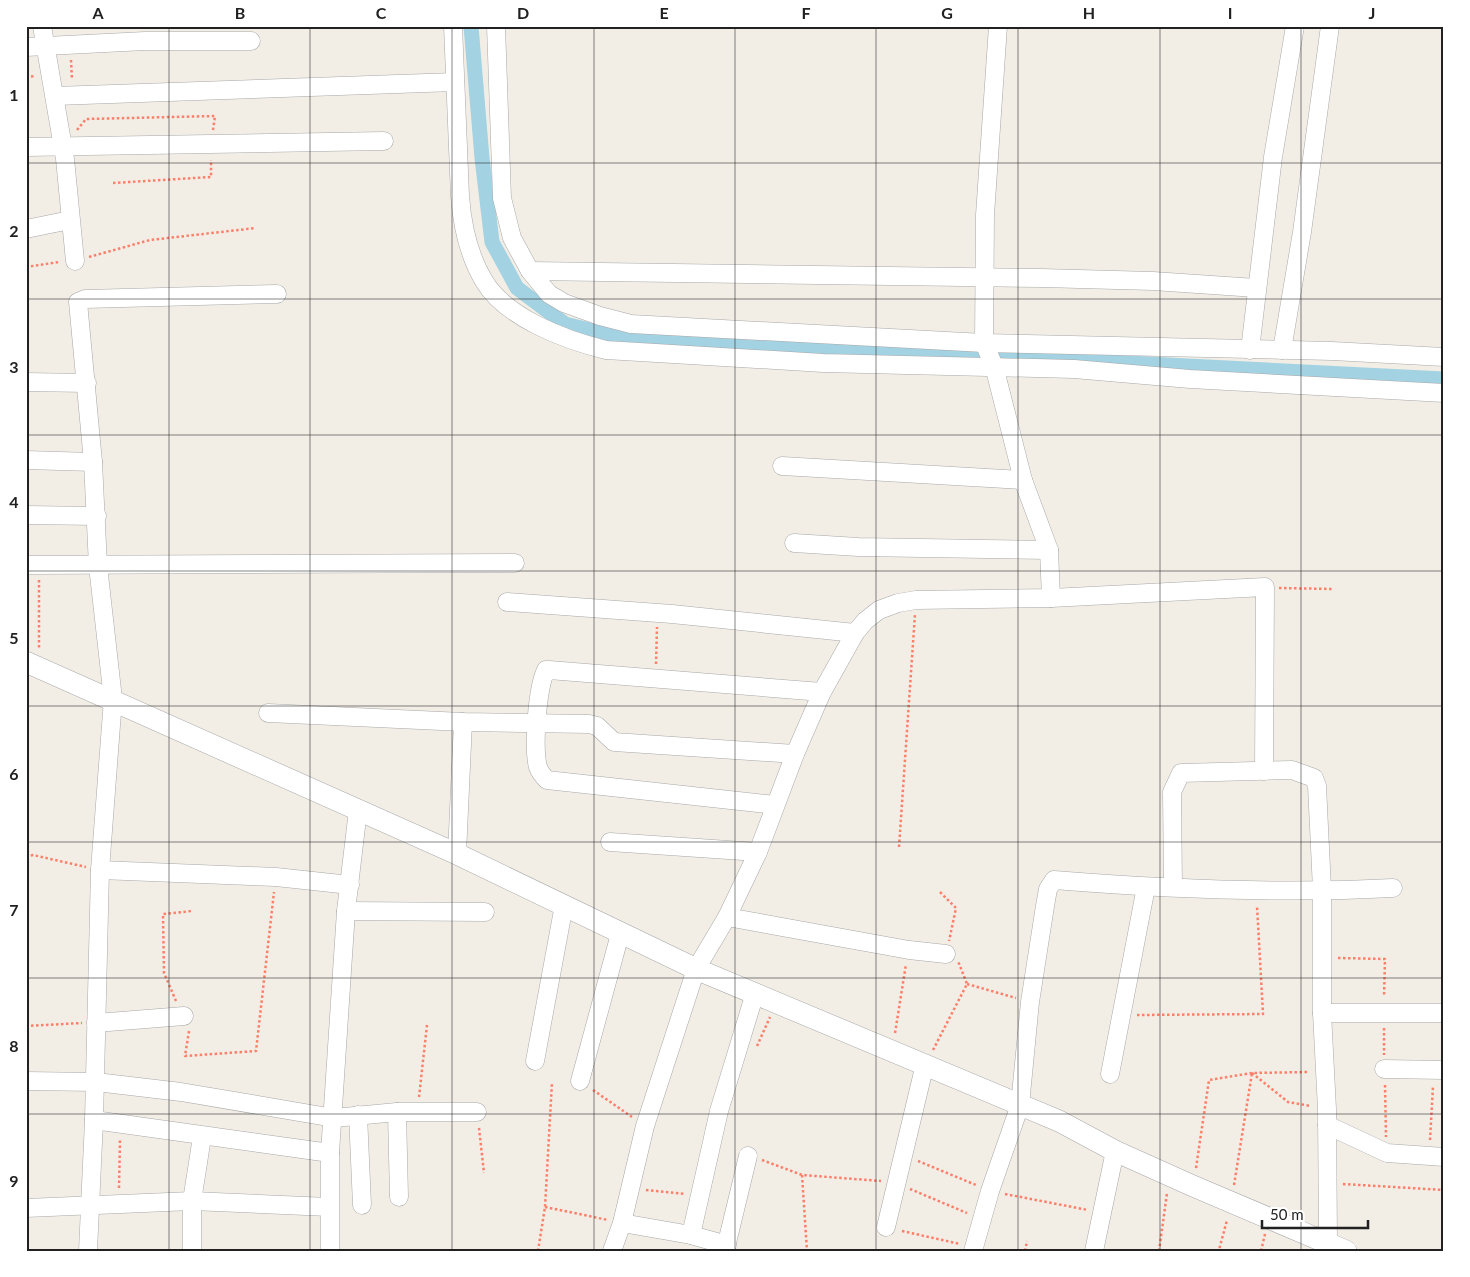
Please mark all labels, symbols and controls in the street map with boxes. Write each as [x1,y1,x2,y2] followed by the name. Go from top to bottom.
[91,3,104,22] text: A
[235,3,245,22] text: B
[376,3,387,22] text: C
[517,3,529,22] text: D
[659,3,669,22] text: E
[801,3,811,22] text: F
[941,3,953,22] text: G
[1083,3,1095,22] text: H
[1228,3,1232,22] text: I
[1369,3,1375,22] text: J
[9,85,19,104] text: 1
[9,221,19,240] text: 2
[9,357,19,376] text: 3
[9,492,19,511] text: 4
[9,628,19,647] text: 5
[9,764,19,783] text: 6
[9,900,19,919] text: 7
[9,1036,19,1055] text: 8
[9,1171,19,1190] text: 9
[1262,1197,1369,1229] scale bar
[1270,1205,1304,1223] text: 50 m

